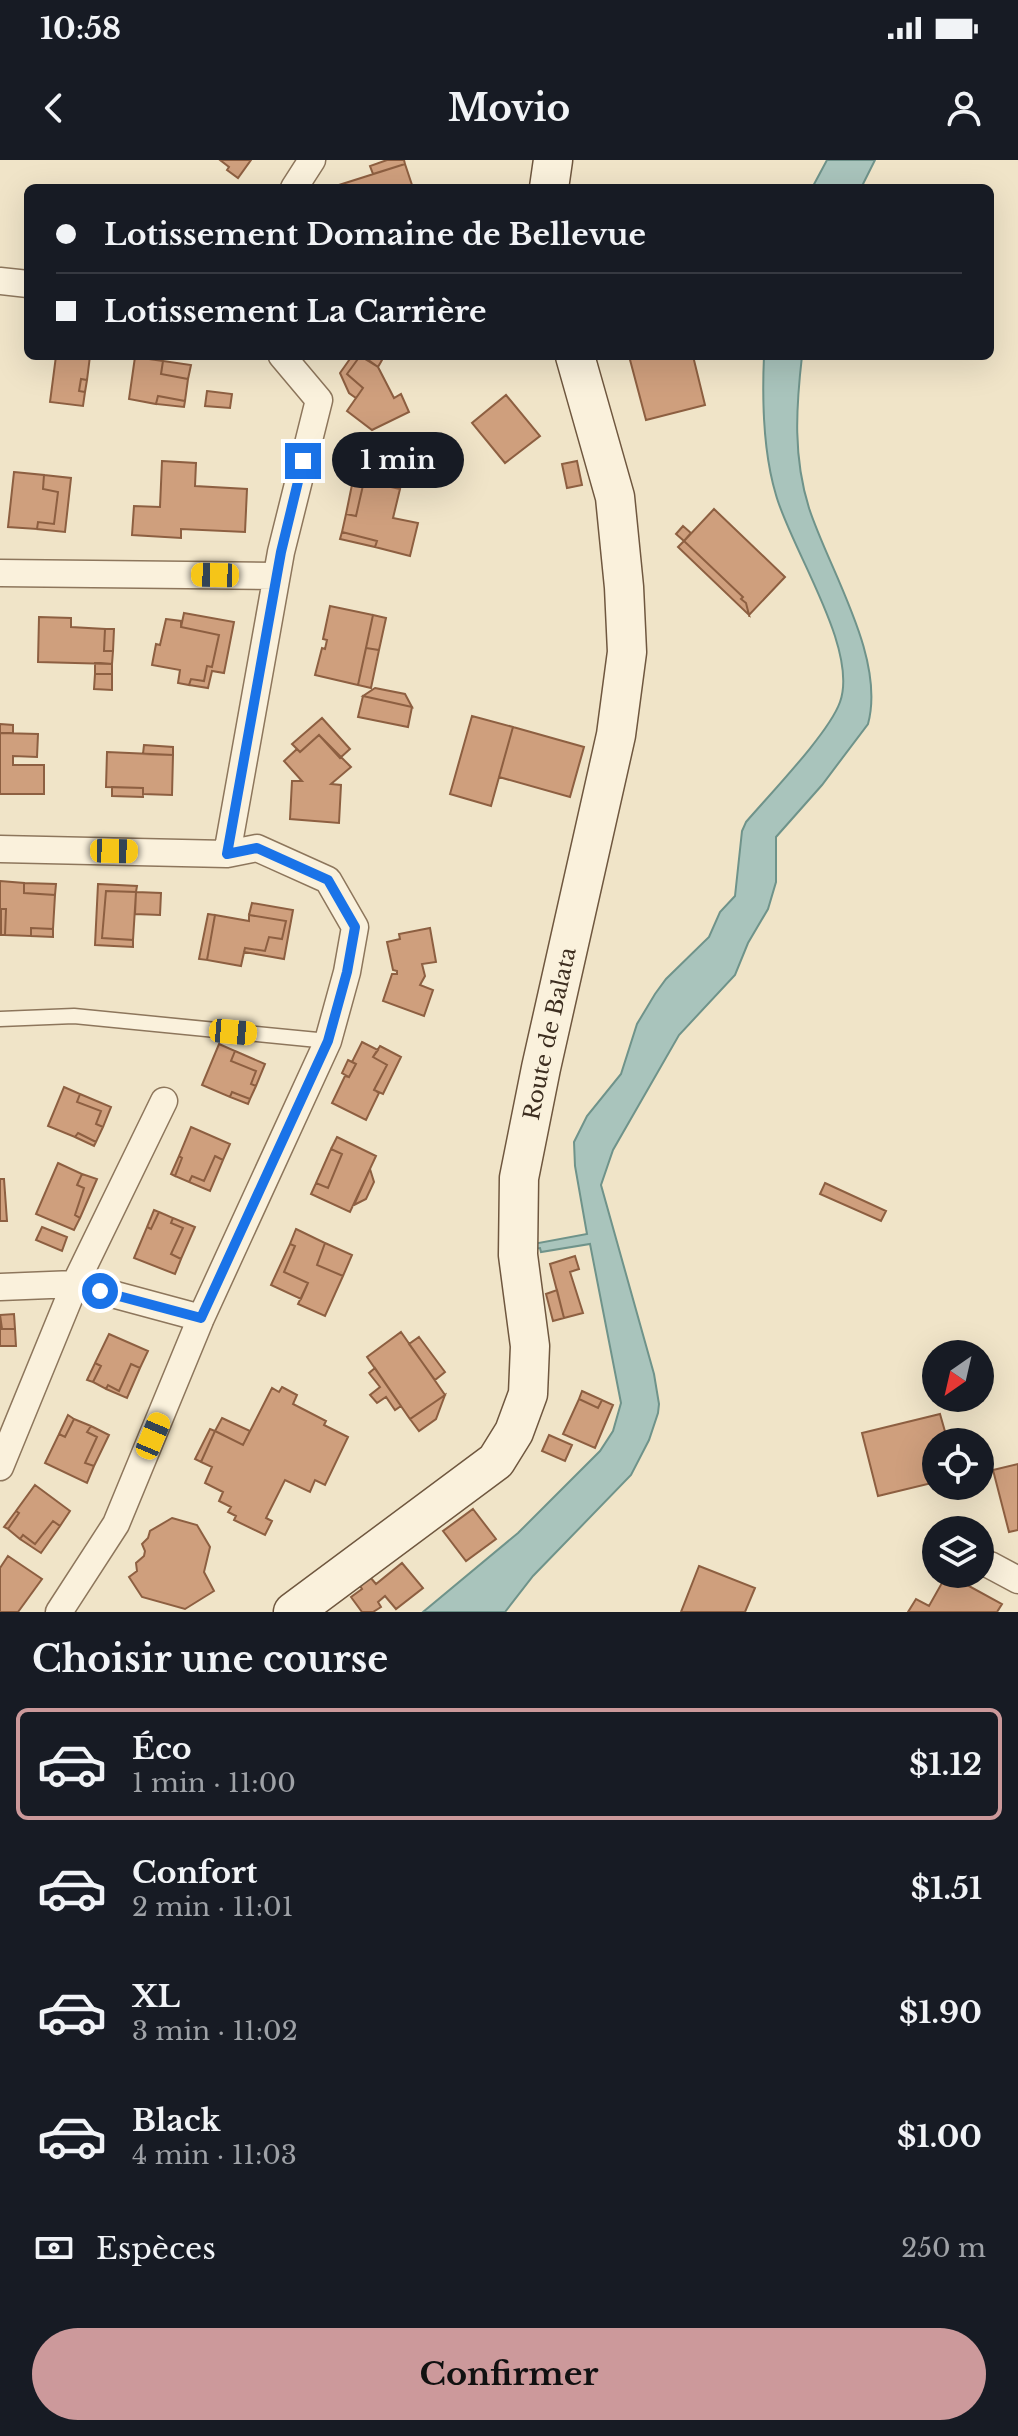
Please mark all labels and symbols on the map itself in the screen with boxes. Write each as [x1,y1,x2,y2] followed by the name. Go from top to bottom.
[331,433,463,489] callout: 1 min
[285,443,321,479] route end
[191,563,239,587] car
[90,839,138,863] car
[517,944,581,1122] street label: Route de Balata
[208,1018,258,1046] car
[82,1273,118,1309] route start
[922,1340,994,1412] north arrow
[133,1409,173,1463] car

